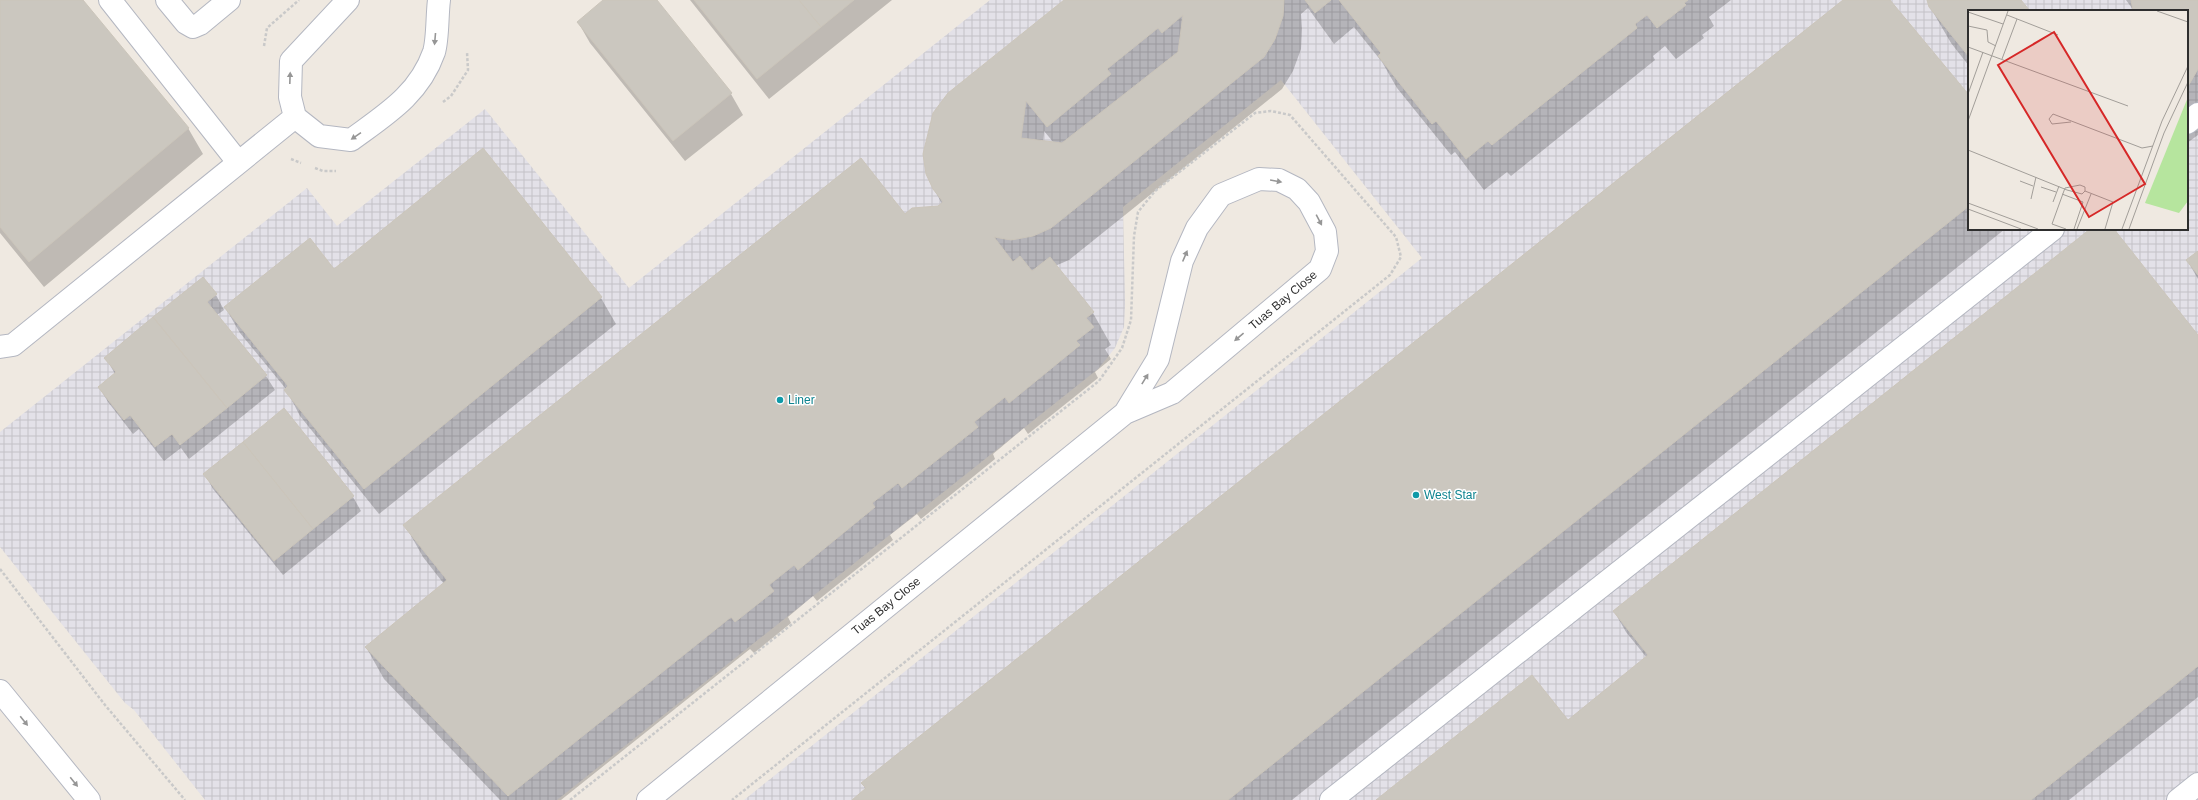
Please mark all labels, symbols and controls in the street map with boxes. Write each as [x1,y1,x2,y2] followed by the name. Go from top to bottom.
[1968,10,2188,230] inset map
[432,33,438,45] one-way arrow
[287,72,294,84] one-way arrow
[351,132,361,140] one-way arrow
[1269,178,1282,184] one-way arrow
[1316,214,1322,226] one-way arrow
[1182,250,1188,262] one-way arrow
[1246,267,1320,332] street label: Tuas Bay Close
[1234,333,1244,342] one-way arrow
[1141,374,1149,384] one-way arrow
[788,393,815,407] place label: Liner
[775,395,785,405] marker: Liner
[1424,488,1476,502] place label: West Star
[1411,490,1421,500] marker: West Star
[849,574,923,638] street label: Tuas Bay Close
[20,715,29,726] one-way arrow
[69,777,78,787] one-way arrow

